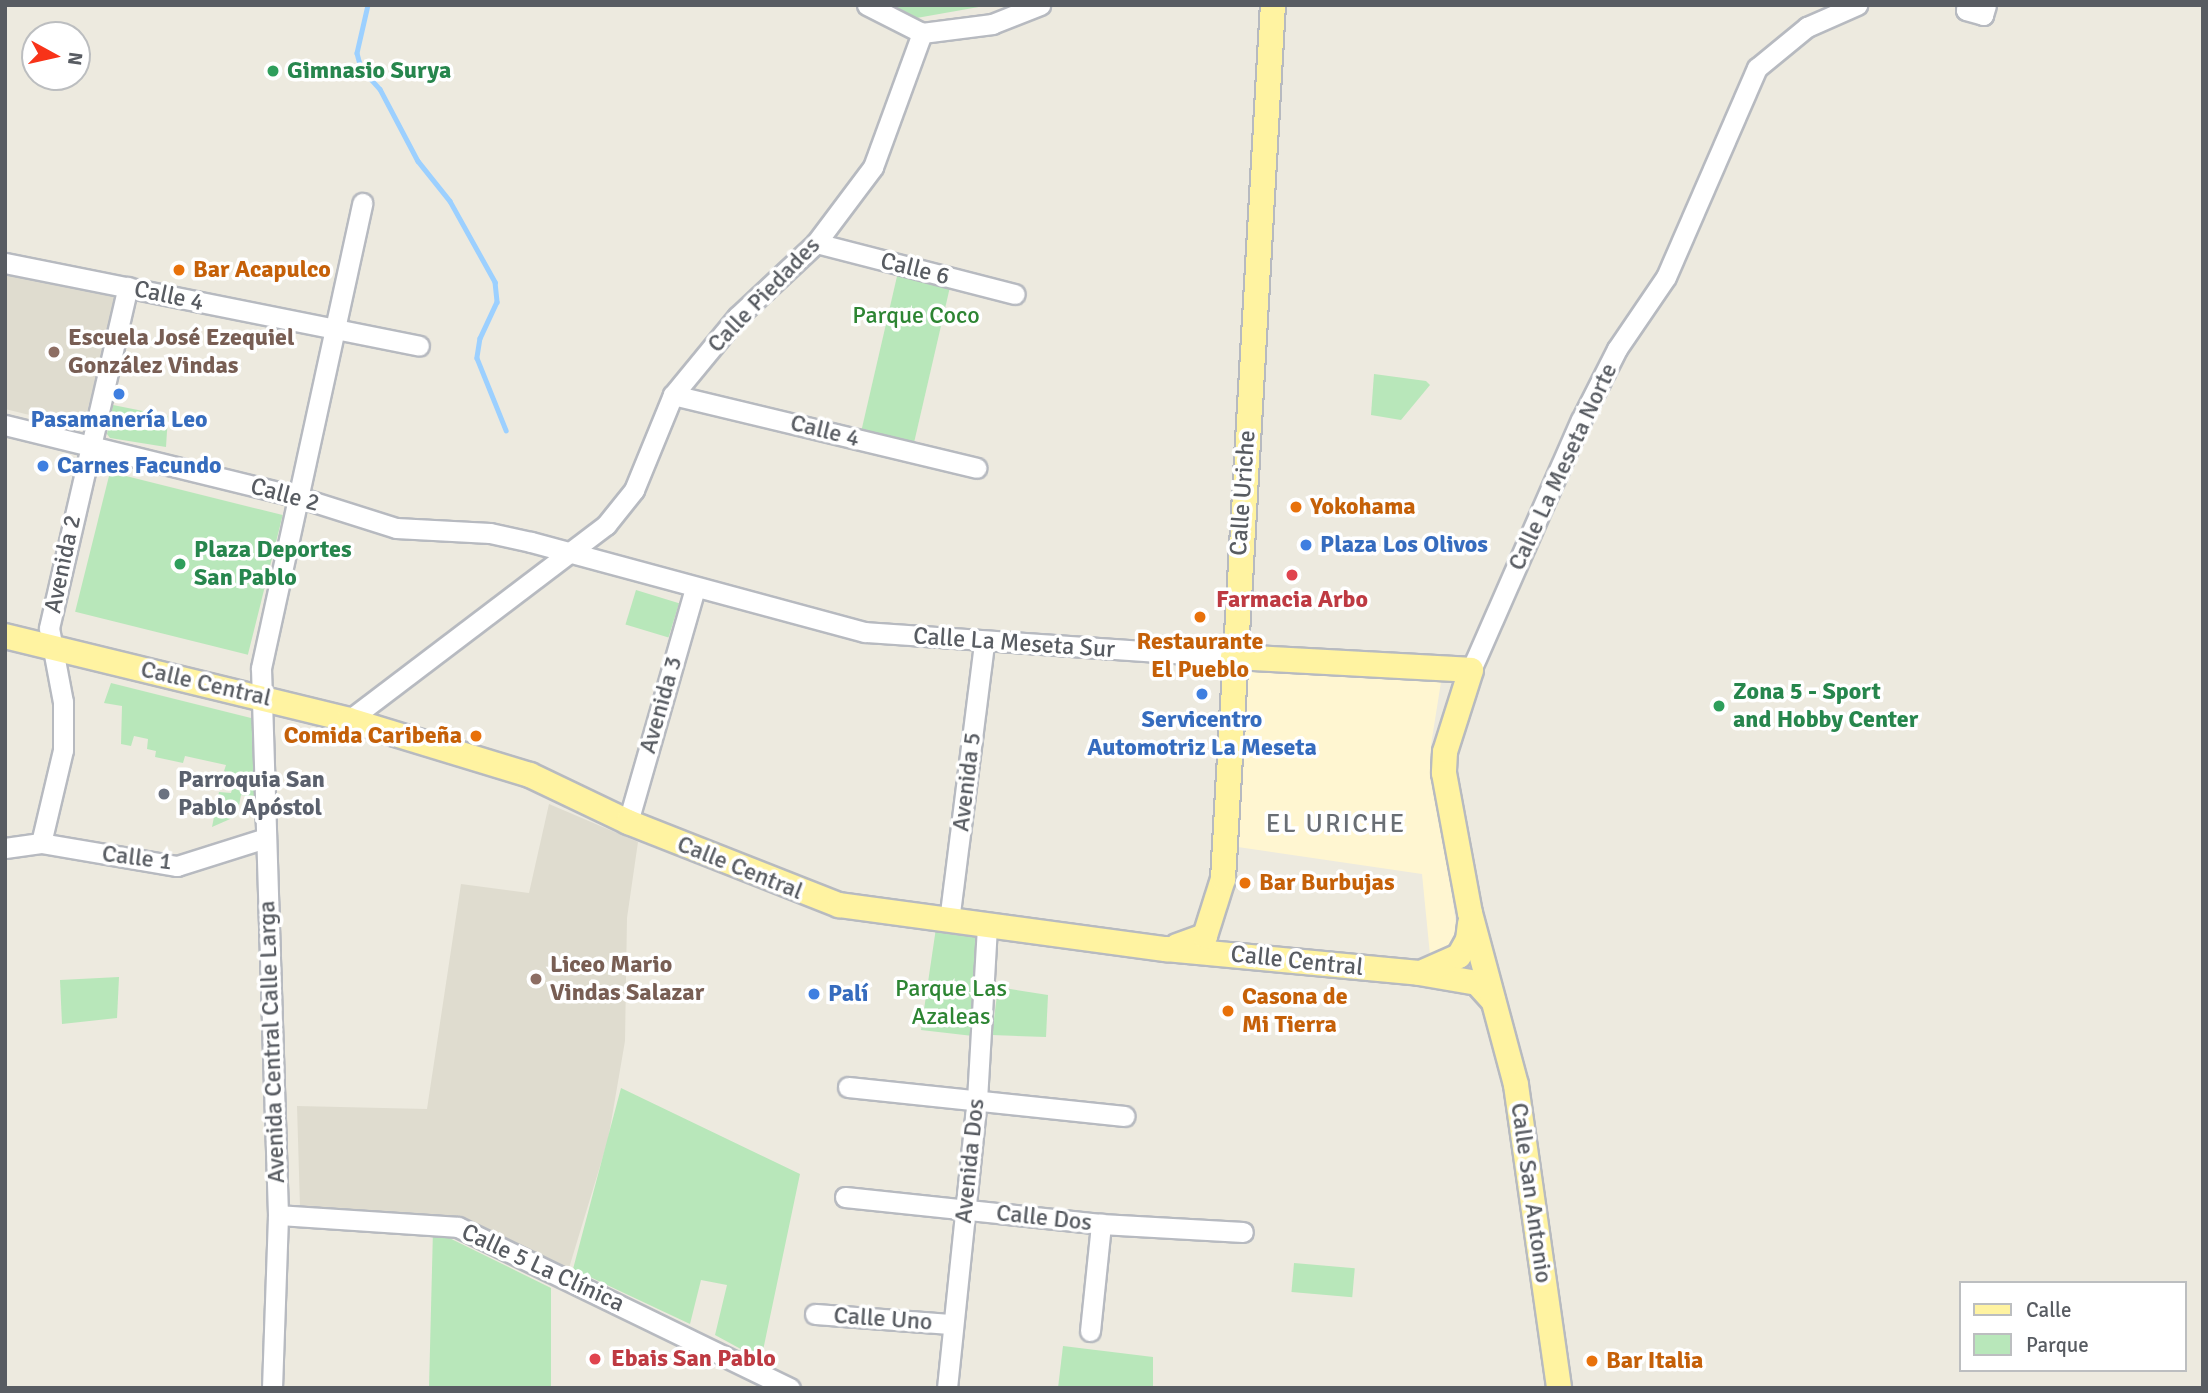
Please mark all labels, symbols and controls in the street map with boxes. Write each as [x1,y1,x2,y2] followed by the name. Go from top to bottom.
[21,21,91,91] north arrow
[62,50,88,67] text: N
[287,57,451,85] place label: Gimnasio Surya
[265,63,281,79] marker: Gimnasio Surya
[702,231,826,359] street label: Calle Piedades
[877,247,953,291] street label: Calle 6
[193,256,331,284] place label: Bar Acapulco
[171,262,187,278] marker: Bar Acapulco
[132,275,206,317] street label: Calle 4
[852,302,980,330] park label: Parque Coco
[68,324,295,380] place label: Escuela José Ezequiel González Vindas
[46,344,62,360] marker: Escuela José Ezequiel González Vindas
[1502,359,1624,575] street label: Calle La Meseta Norte
[111,386,127,402] marker: Pasamanería Leo
[30,406,208,434] place label: Pasamanería Leo
[787,409,863,453] street label: Calle 4
[1224,429,1262,557] street label: Calle Uriche
[57,452,222,480] place label: Carnes Facundo
[35,458,51,474] marker: Carnes Facundo
[247,472,323,518] street label: Calle 2
[1310,493,1416,521] place label: Yokohama
[1288,499,1304,515] marker: Yokohama
[39,512,87,616] street label: Avenida 2
[1320,531,1488,559] place label: Plaza Los Olivos
[194,536,352,592] place label: Plaza Deportes San Pablo
[1298,537,1314,553] marker: Plaza Los Olivos
[172,556,188,572] marker: Plaza Deportes San Pablo
[1284,567,1300,583] marker: Farmacia Arbo
[1216,586,1368,614] place label: Farmacia Arbo
[1192,609,1208,625] marker: Restaurante El Pueblo
[912,622,1116,664] street label: Calle La Meseta Sur
[1137,628,1263,684] place label: Restaurante El Pueblo
[633,653,689,757] street label: Avenida 3
[138,655,274,713] street label: Calle Central
[1733,678,1918,734] place label: Zona 5 - Sport and Hobby Center
[1194,686,1210,702] marker: Servicentro Automotriz La Meseta
[1711,698,1727,714] marker: Zona 5 - Sport and Hobby Center
[1087,706,1317,762] place label: Servicentro Automotriz La Meseta
[284,722,462,750] place label: Comida Caribeña
[468,728,484,744] marker: Comida Caribeña
[947,731,987,833] street label: Avenida 5
[178,766,325,822] place label: Parroquia San Pablo Apóstol
[156,786,172,802] marker: Parroquia San Pablo Apóstol
[1267,809,1405,841] district label: EL URICHE
[673,830,807,906] street label: Calle Central
[100,839,174,877] street label: Calle 1
[1259,869,1395,897] place label: Bar Burbujas
[1237,875,1253,891] marker: Bar Burbujas
[253,900,291,1184] street label: Avenida Central Calle Larga
[1229,940,1365,982] street label: Calle Central
[550,951,704,1007] place label: Liceo Mario Vindas Salazar
[528,971,544,987] marker: Liceo Mario Vindas Salazar
[895,975,1007,1031] park label: Parque Las Azaleas
[828,980,868,1008] place label: Palí
[1242,983,1348,1039] place label: Casona de Mi Tierra
[806,986,822,1002] marker: Palí
[1220,1003,1236,1019] marker: Casona de Mi Tierra
[949,1097,991,1225] street label: Avenida Dos
[1504,1101,1558,1285] street label: Calle San Antonio
[995,1199,1093,1237] street label: Calle Dos
[457,1218,629,1318] street label: Calle 5 La Clínica
[1960,1281,2187,1372] legend
[2026,1297,2072,1323] text: Calle
[833,1301,933,1337] street label: Calle Uno
[2026,1332,2089,1358] text: Parque
[611,1345,776,1373] place label: Ebais San Pablo
[1606,1347,1703,1375] place label: Bar Italia
[585,1349,605,1369] marker: Ebais San Pablo
[1584,1353,1600,1369] marker: Bar Italia

